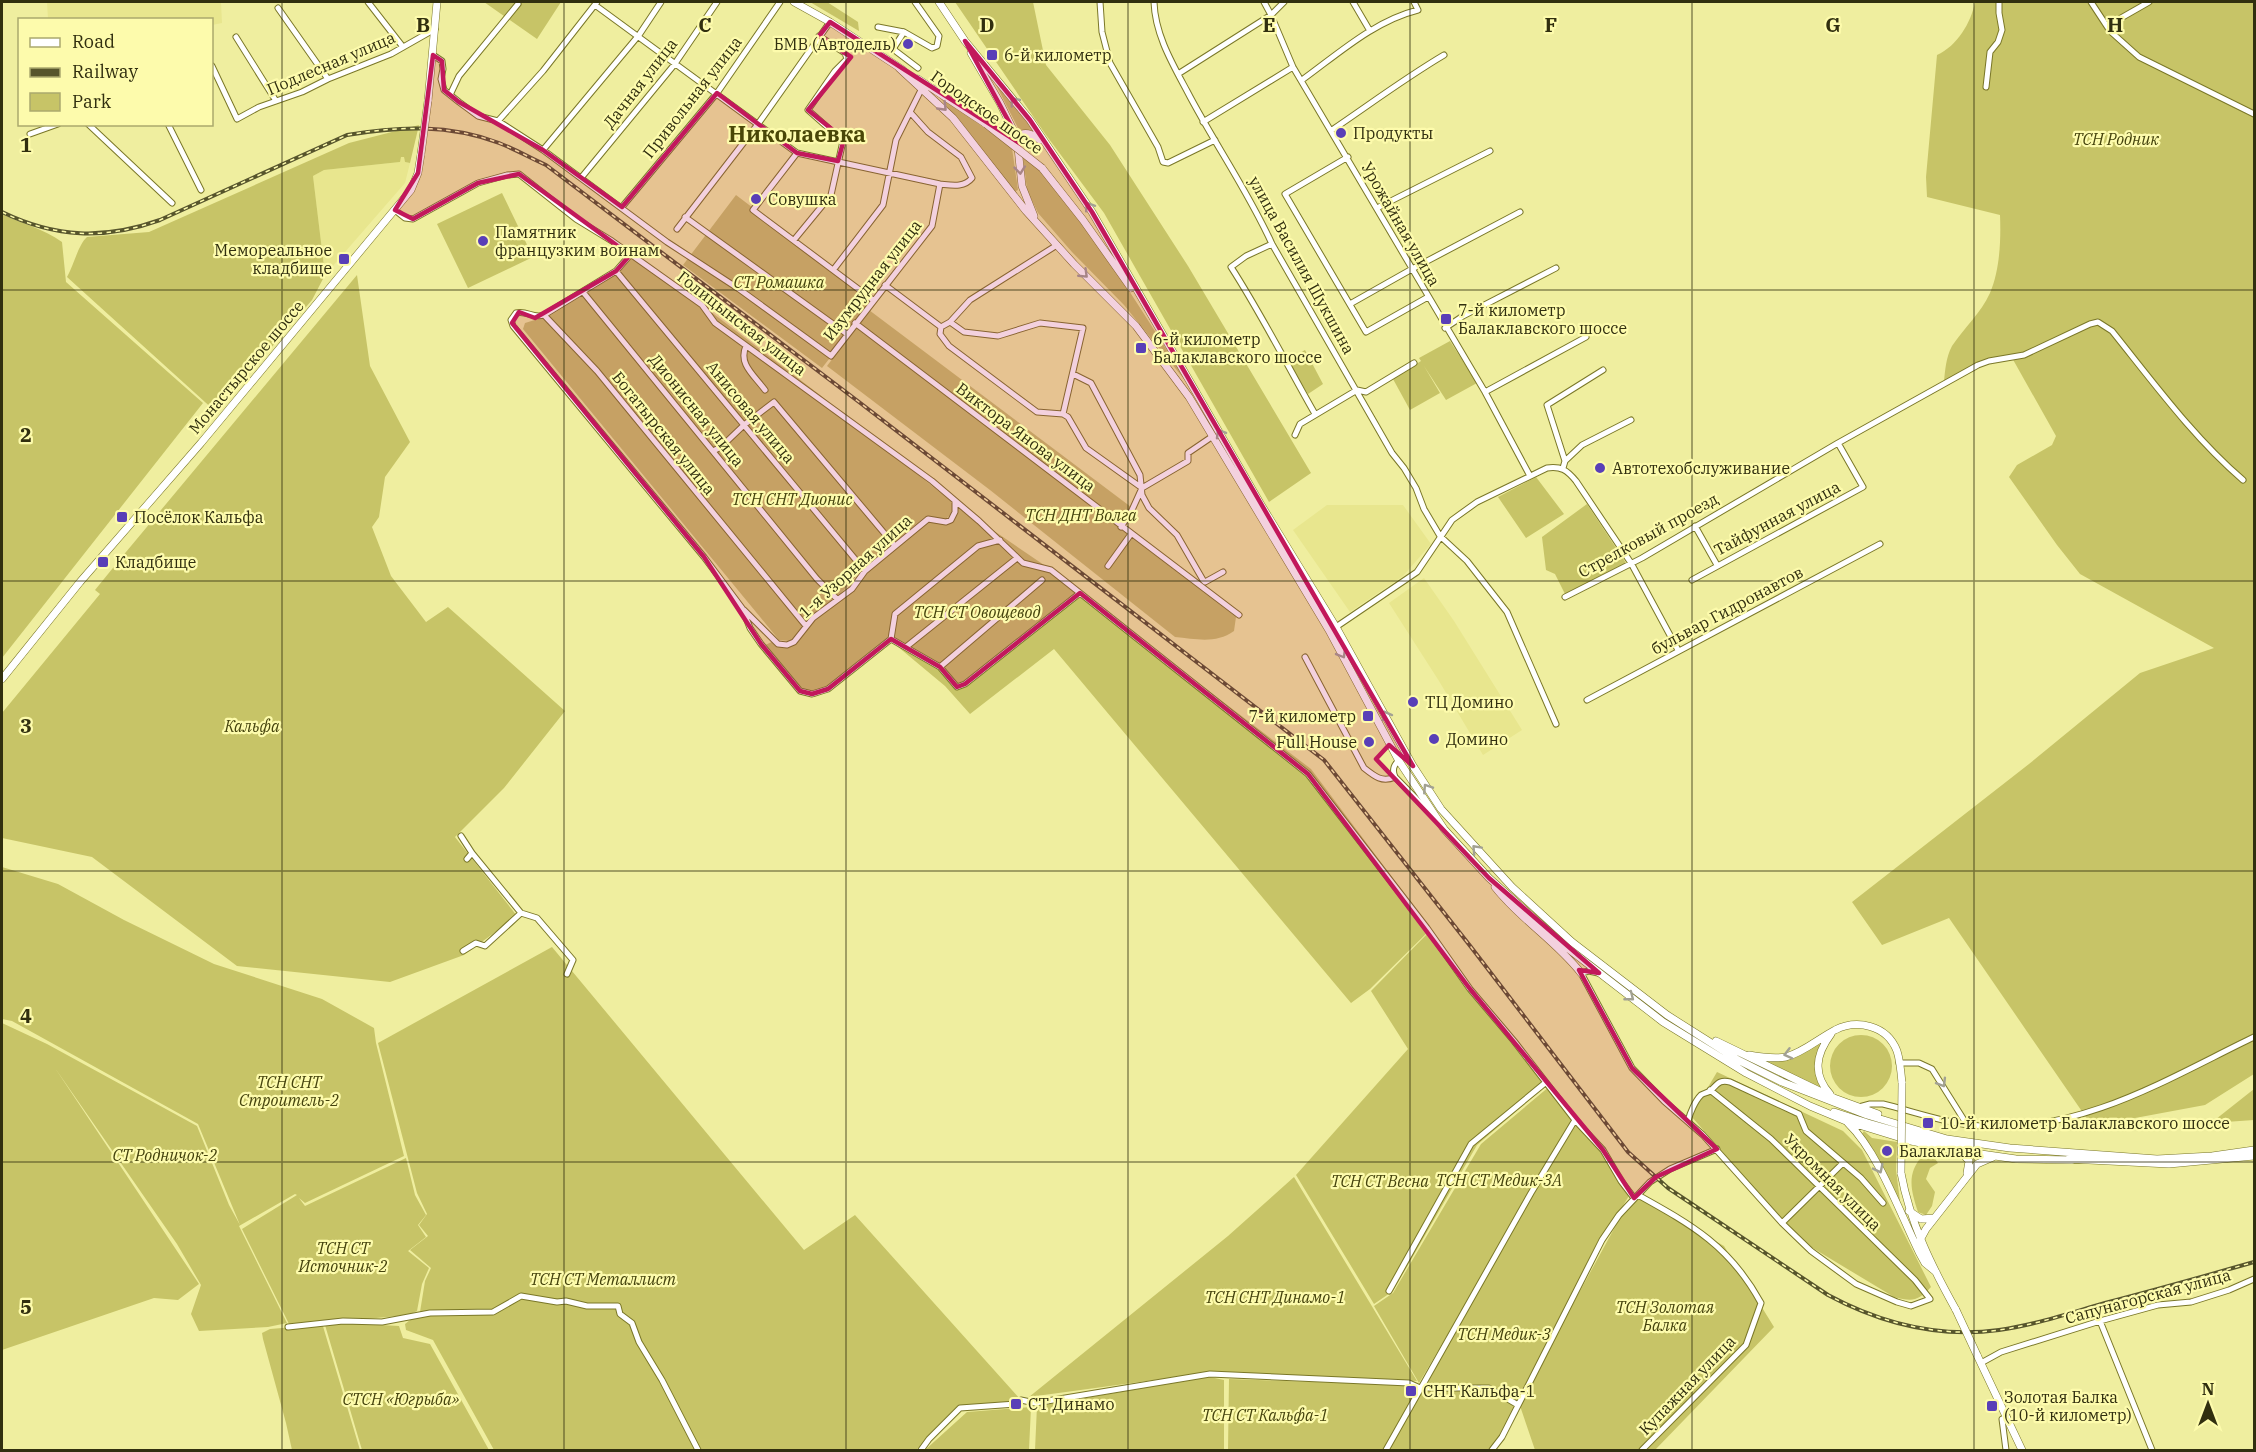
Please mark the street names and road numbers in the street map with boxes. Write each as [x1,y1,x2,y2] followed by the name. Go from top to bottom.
[264,27,398,99] street label: Подлесная улица
[638,32,746,162] street label: Привольная улица
[599,34,682,132] street label: Дачная улица
[927,66,1047,158] street label: Городское шоссе
[1357,158,1445,290] street label: Урожайная улица
[1245,173,1359,358] street label: улица Василия Шукшина
[819,215,926,345] street label: Изумрудная улица
[674,266,811,380] street label: Голицынская улица
[184,296,308,438] street label: Монастырское шоссе
[645,349,749,471] street label: Дионисная улица
[702,357,800,467] street label: Анисовая улица
[608,367,720,499] street label: Богатырская улица
[952,378,1100,496] street label: Виктора Янова улица
[1710,476,1844,560] street label: Тайфунная улица
[1574,488,1722,582] street label: Стрелковый проезд
[794,510,916,622] street label: 1-я Узорная улица
[1648,562,1806,658] street label: бульвар Гидронавтов
[1780,1129,1886,1235] street label: Укромная улица
[2063,1264,2233,1328] street label: Сапунагорская улица
[1634,1331,1740,1439] street label: Купажная улица

